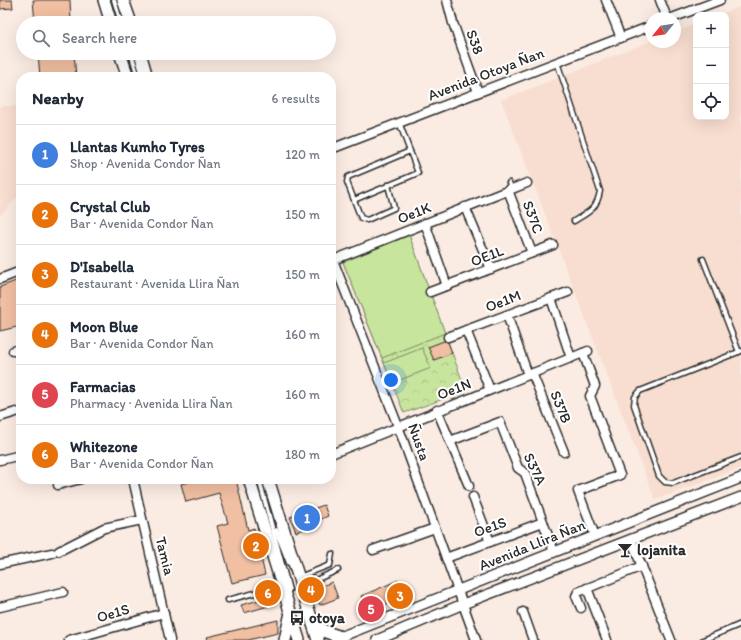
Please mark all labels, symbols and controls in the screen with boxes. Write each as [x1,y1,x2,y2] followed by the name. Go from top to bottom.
[645,12,681,48] north arrow
[693,12,729,120] map controls
[693,12,729,48] button: +
[16,16,336,60] search box
[30,27,52,49] icon: search
[462,27,488,57] street label: S38
[62,29,137,47] text: Search here
[425,43,547,104] street label: Avenida Otoya Ñan
[693,48,729,84] button: −
[693,84,729,120] button: locate
[32,88,84,108] text: Nearby
[272,91,320,106] text: 6 results
[70,138,205,156] text: Llantas Kumho Tyres
[42,147,48,162] text: 1
[285,147,320,162] text: 120 m
[70,156,221,171] text: Shop · Avenida Condor Ñan
[70,198,150,216] text: Crystal Club
[395,198,434,228] street label: Oe1K
[519,198,547,236] street label: S37C
[42,207,48,222] text: 2
[285,207,320,222] text: 150 m
[70,216,214,231] text: Bar · Avenida Condor Ñan
[468,241,506,270] street label: OE1L
[70,258,134,276] text: D'Isabella
[41,267,49,282] text: 3
[285,267,320,282] text: 150 m
[70,276,239,291] text: Restaurant · Avenida Llira Ñan
[483,286,523,316] street label: Oe1M
[70,318,138,336] text: Moon Blue
[41,327,49,342] text: 4
[285,327,320,342] text: 160 m
[70,336,214,351] text: Bar · Avenida Condor Ñan
[381,370,401,390] your location
[434,374,474,404] street label: Oe1N
[70,378,136,396] text: Farmacias
[42,387,48,402] text: 5
[285,387,320,402] text: 160 m
[546,388,576,426] street label: S37B
[70,396,233,411] text: Pharmacy · Avenida Llira Ñan
[404,421,434,464] street label: Ñusta
[70,438,138,456] text: Whitezone
[42,447,48,462] text: 6
[285,447,320,462] text: 180 m
[520,450,551,488] street label: S37A
[70,456,214,471] text: Bar · Avenida Condor Ñan
[294,503,320,533] pin: 1
[471,513,509,541] street label: Oe1S
[476,515,588,575] street label: Avenida Llira Ñan
[243,531,269,561] pin: 2
[152,535,178,577] street label: Tamia
[616,541,634,559] bar icon: lojanita
[637,541,686,560] place label: lojanita
[298,575,324,605] pin: 4
[255,578,281,608] pin: 6
[387,581,413,611] pin: 3
[358,594,384,624] pin: 5
[95,600,131,626] street label: Oe1S
[288,609,306,627] bus stop icon: otoya
[309,609,345,628] place label: otoya

